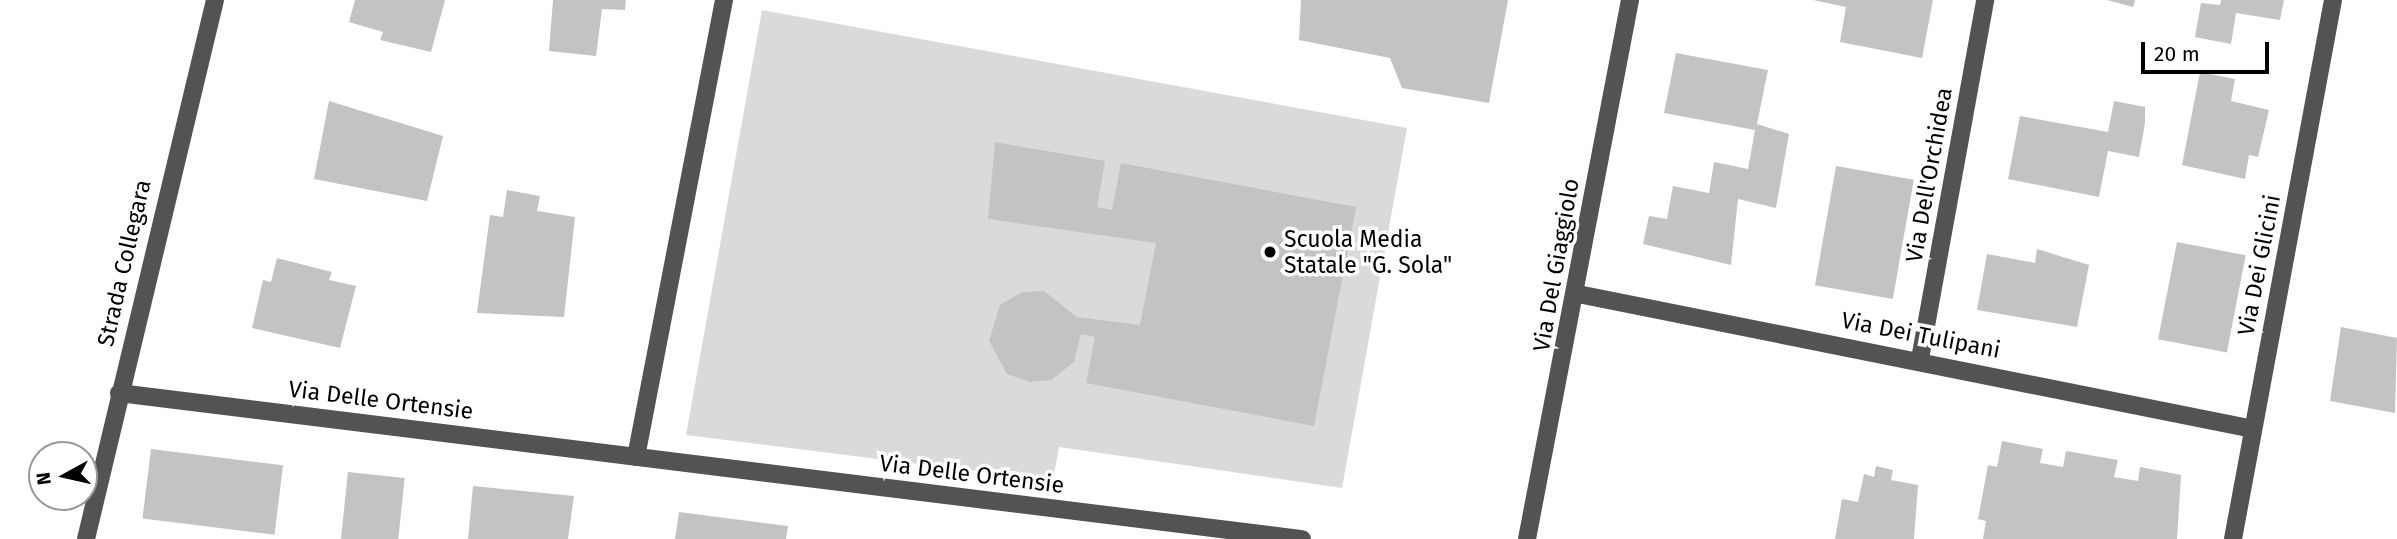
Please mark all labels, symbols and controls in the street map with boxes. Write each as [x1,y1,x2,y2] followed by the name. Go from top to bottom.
[2145,28,2273,72] scale bar
[2154,41,2200,67] text: 20 m
[1900,85,1958,265] street label: Via Dell'Orchidea
[1527,176,1585,354] street label: Via Del Giaggiolo
[91,177,157,349] street label: Strada Collegara
[2232,192,2286,338] street label: Via Dei Glicini
[1284,225,1452,279] place label: Scuola Media Statale "G. Sola"
[1262,244,1278,260] marker: Scuola Media Statale "G. Sola"
[1839,306,2003,364] street label: Via Dei Tulipani
[287,375,475,425] street label: Via Delle Ortensie
[28,441,98,511] north arrow
[878,449,1066,499] street label: Via Delle Ortensie
[31,471,56,487] text: N

